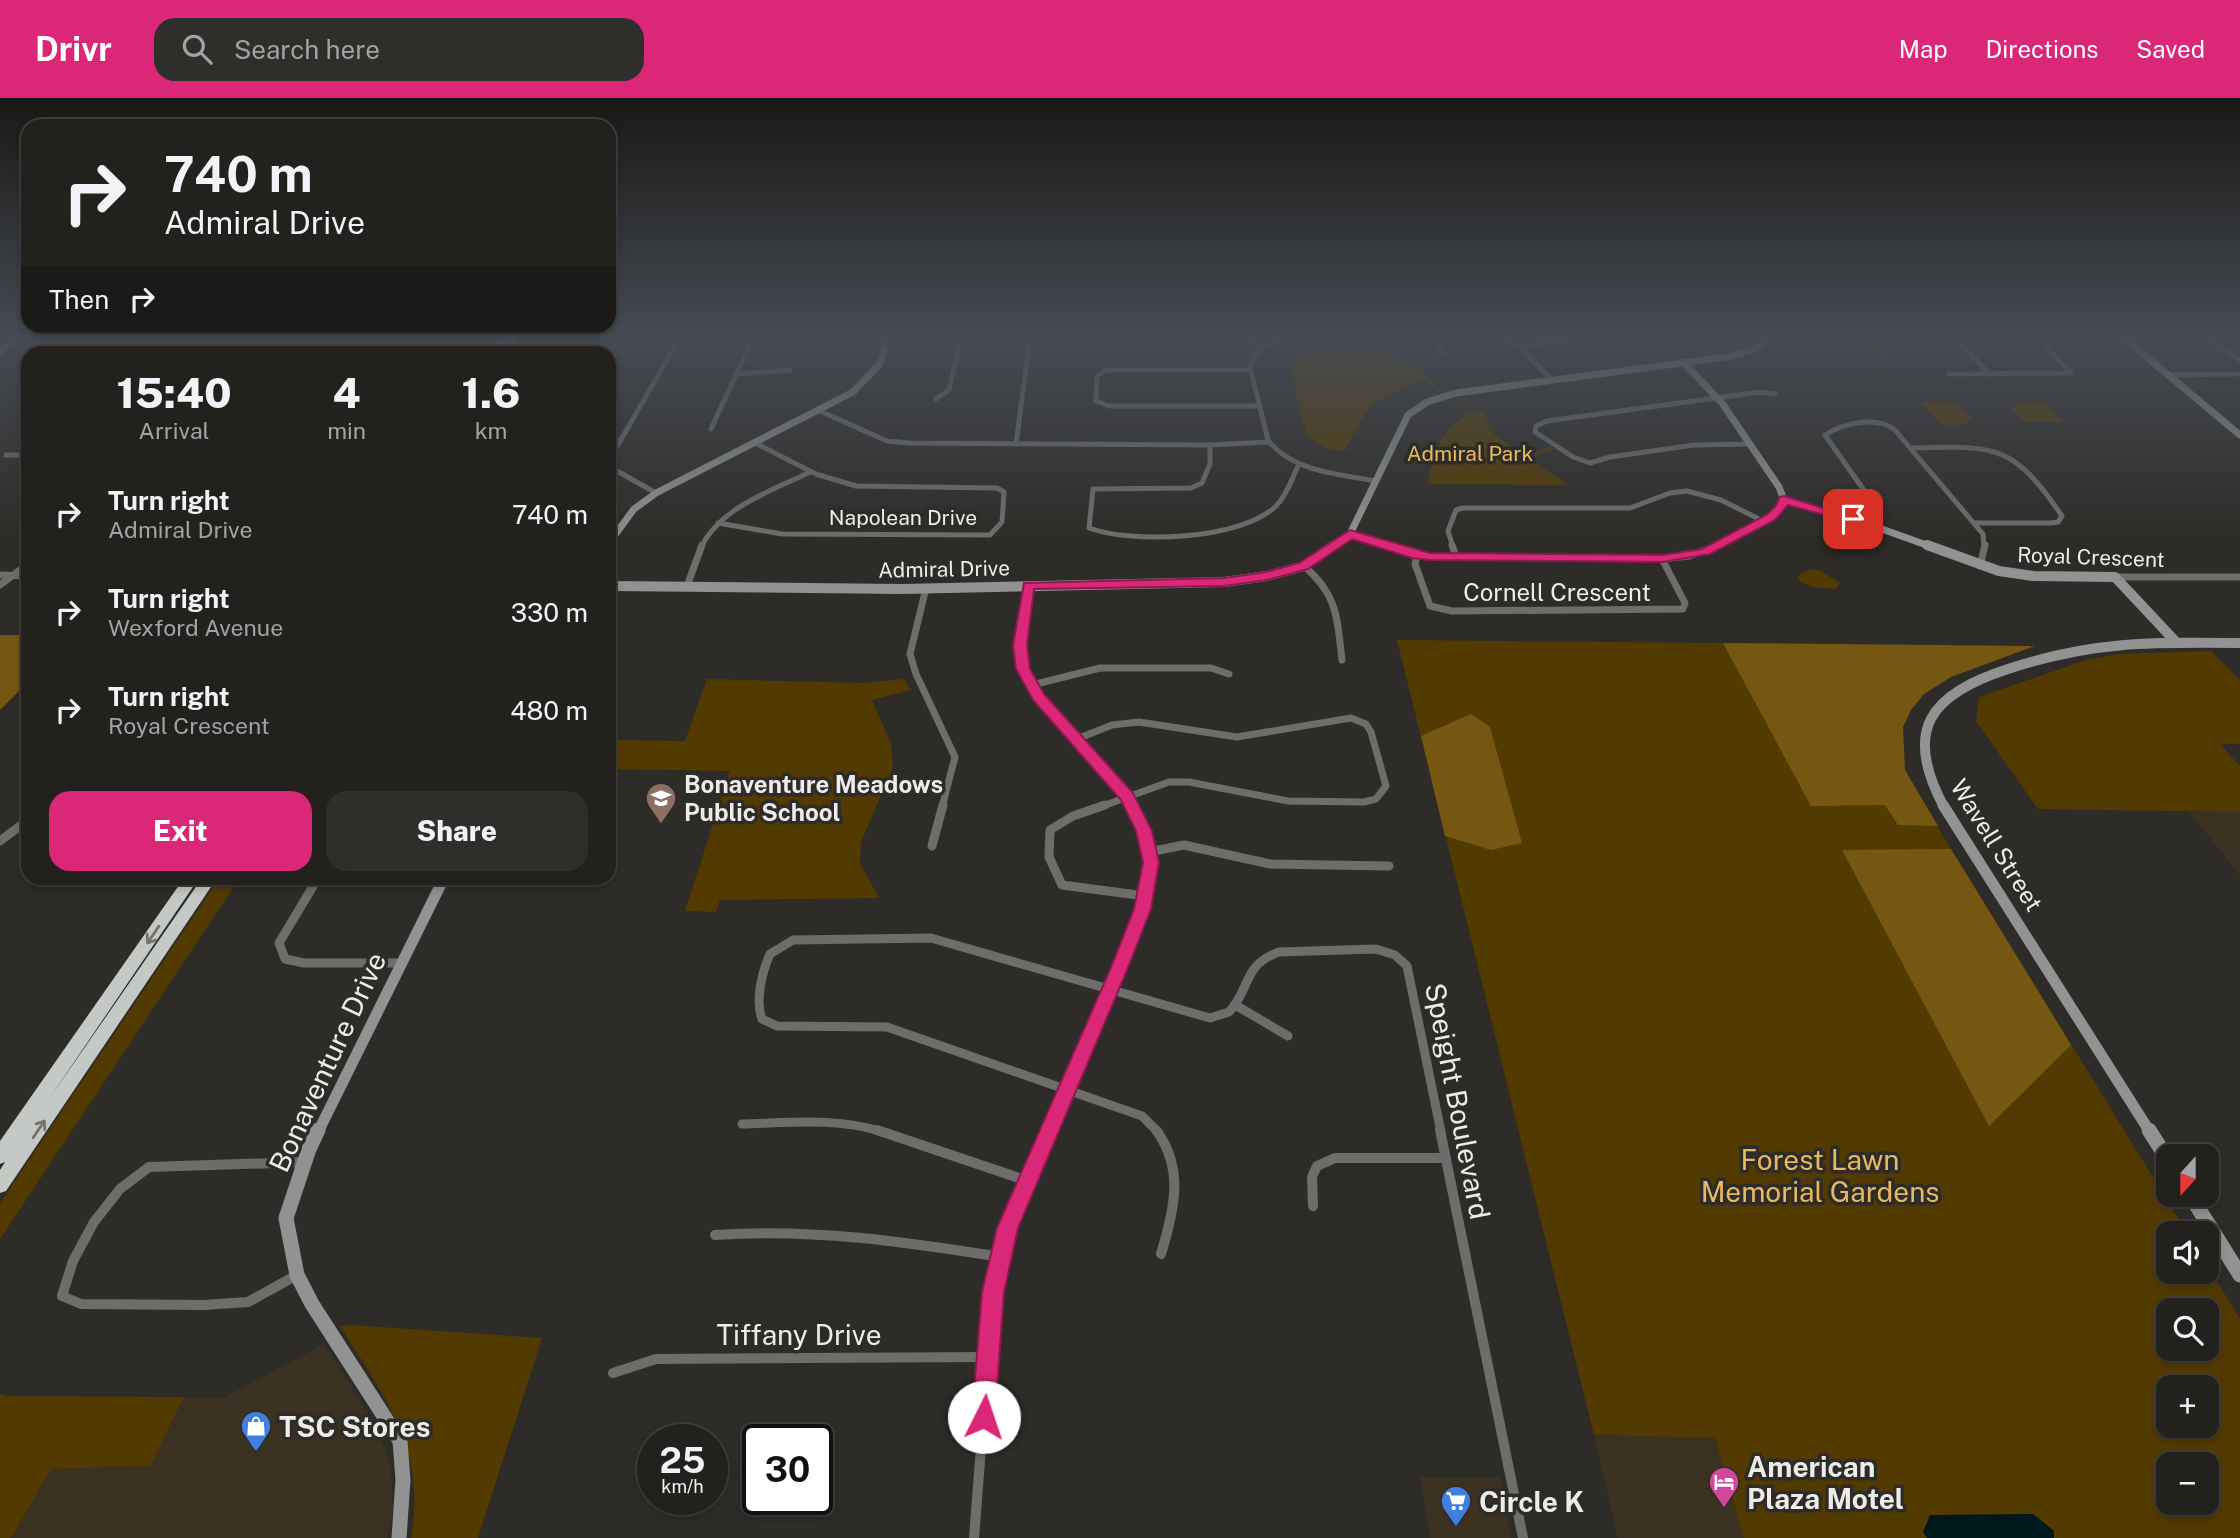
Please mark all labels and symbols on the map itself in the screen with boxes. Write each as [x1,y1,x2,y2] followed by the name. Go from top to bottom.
[1407,441,1533,466] park label: Admiral Park
[1823,489,1883,549] pin
[829,505,977,530] street label: Napolean Drive
[2017,542,2165,572] street label: Royal Crescent
[878,555,1010,583] street label: Admiral Drive
[1463,578,1651,606] street label: Cornell Crescent
[684,770,943,826] place label: Bonaventure Meadows Public School
[1945,774,2049,916] street label: Wavell Street
[644,781,678,825] school or university icon: Bonaventure Meadows Public School
[146,925,160,944] one-way arrow
[262,947,392,1177] street label: Bonaventure Drive
[1419,980,1497,1222] street label: Speight Boulevard
[32,1120,46,1139] one-way arrow
[1701,1143,1939,1208] park label: Forest Lawn Memorial Gardens
[2156,1144,2219,1208] north arrow
[717,1318,882,1351] street label: Tiffany Drive
[947,1380,1021,1454] position arrow
[239,1409,273,1453] shop icon: TSC Stores
[279,1410,430,1443] place label: TSC Stores
[742,1424,833,1515] speed limit sign: 30
[1747,1450,1904,1515] place label: American Plaza Motel
[1707,1465,1741,1509] hotel icon: American Plaza Motel
[1439,1484,1473,1528] supermarket icon: Circle K
[1479,1485,1584,1518] place label: Circle K

